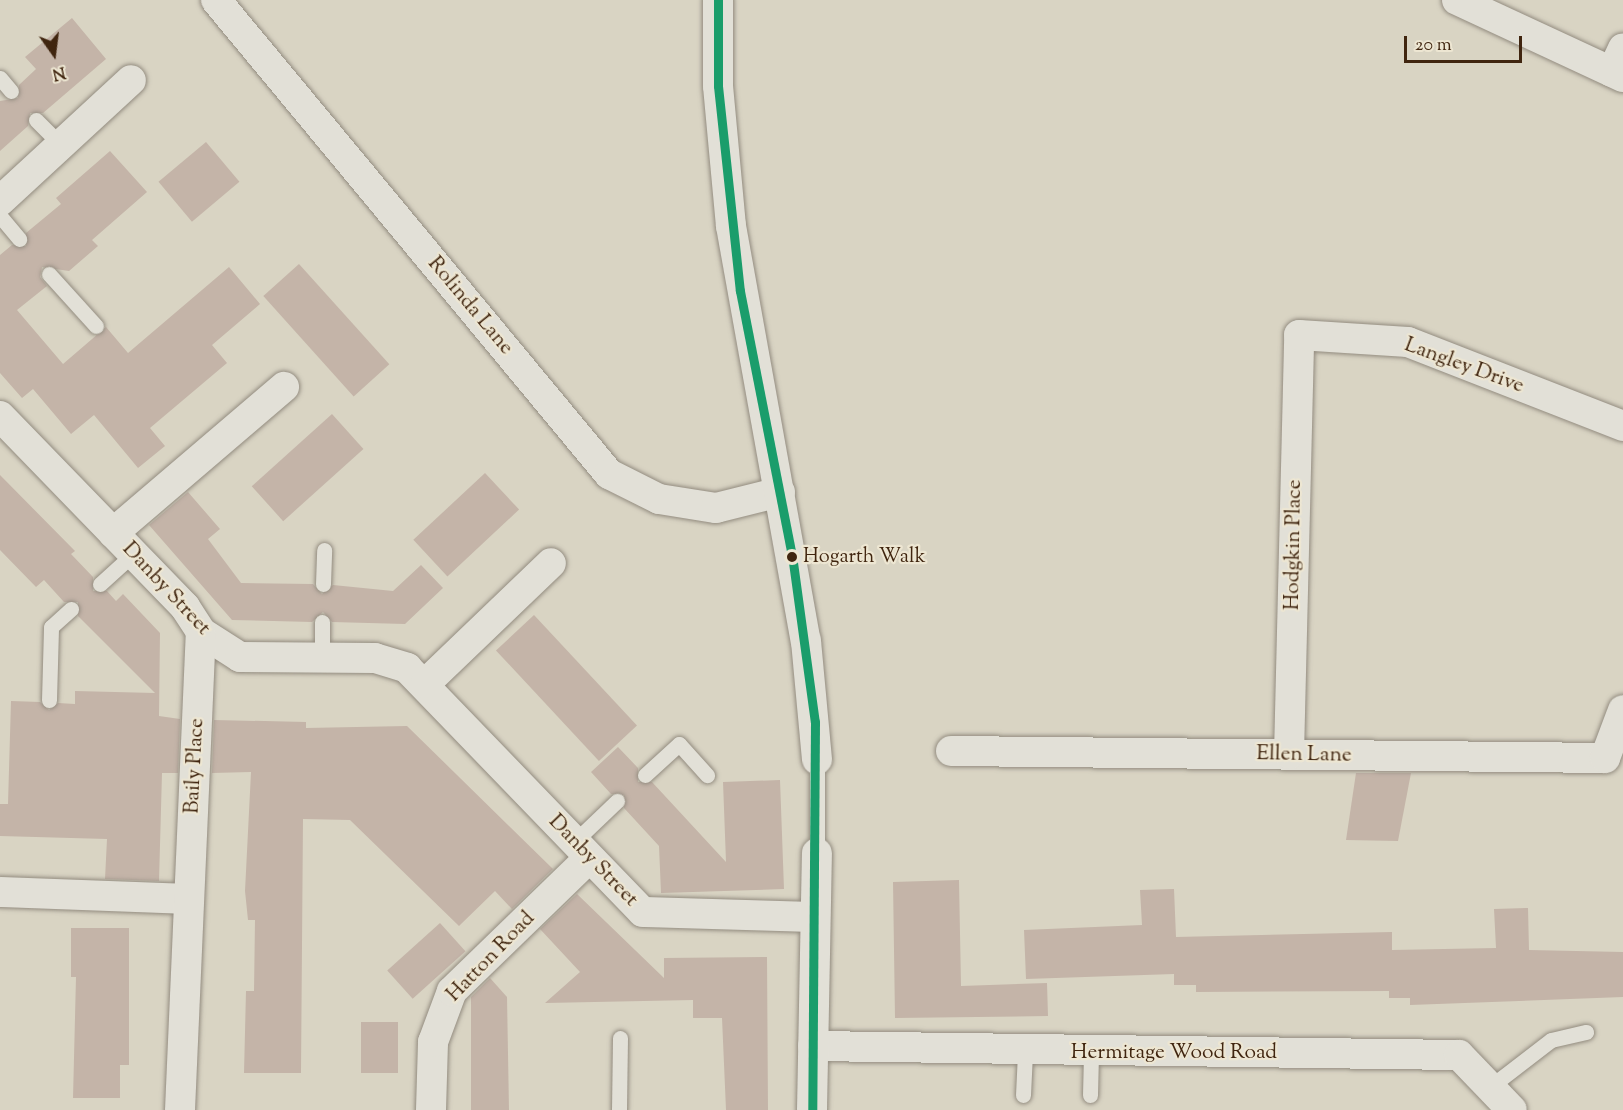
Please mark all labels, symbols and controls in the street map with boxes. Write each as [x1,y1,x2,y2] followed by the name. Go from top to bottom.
[24,24,84,84] north arrow
[1407,24,1526,62] scale bar
[1415,33,1452,59] text: 20 m
[49,59,67,85] text: N
[422,252,518,360] street label: Rolinda Lane
[1401,333,1527,399] street label: Langley Drive
[1280,479,1308,611] street label: Hodgkin Place
[116,537,216,641] street label: Danby Street
[803,545,926,569] place label: Hogarth Walk
[786,551,798,563] marker: Hogarth Walk
[180,717,210,815] street label: Baily Place
[1256,742,1352,768] street label: Ellen Lane
[543,810,643,912] street label: Danby Street
[442,907,540,1007] street label: Hatton Road
[1071,1040,1277,1066] street label: Hermitage Wood Road

